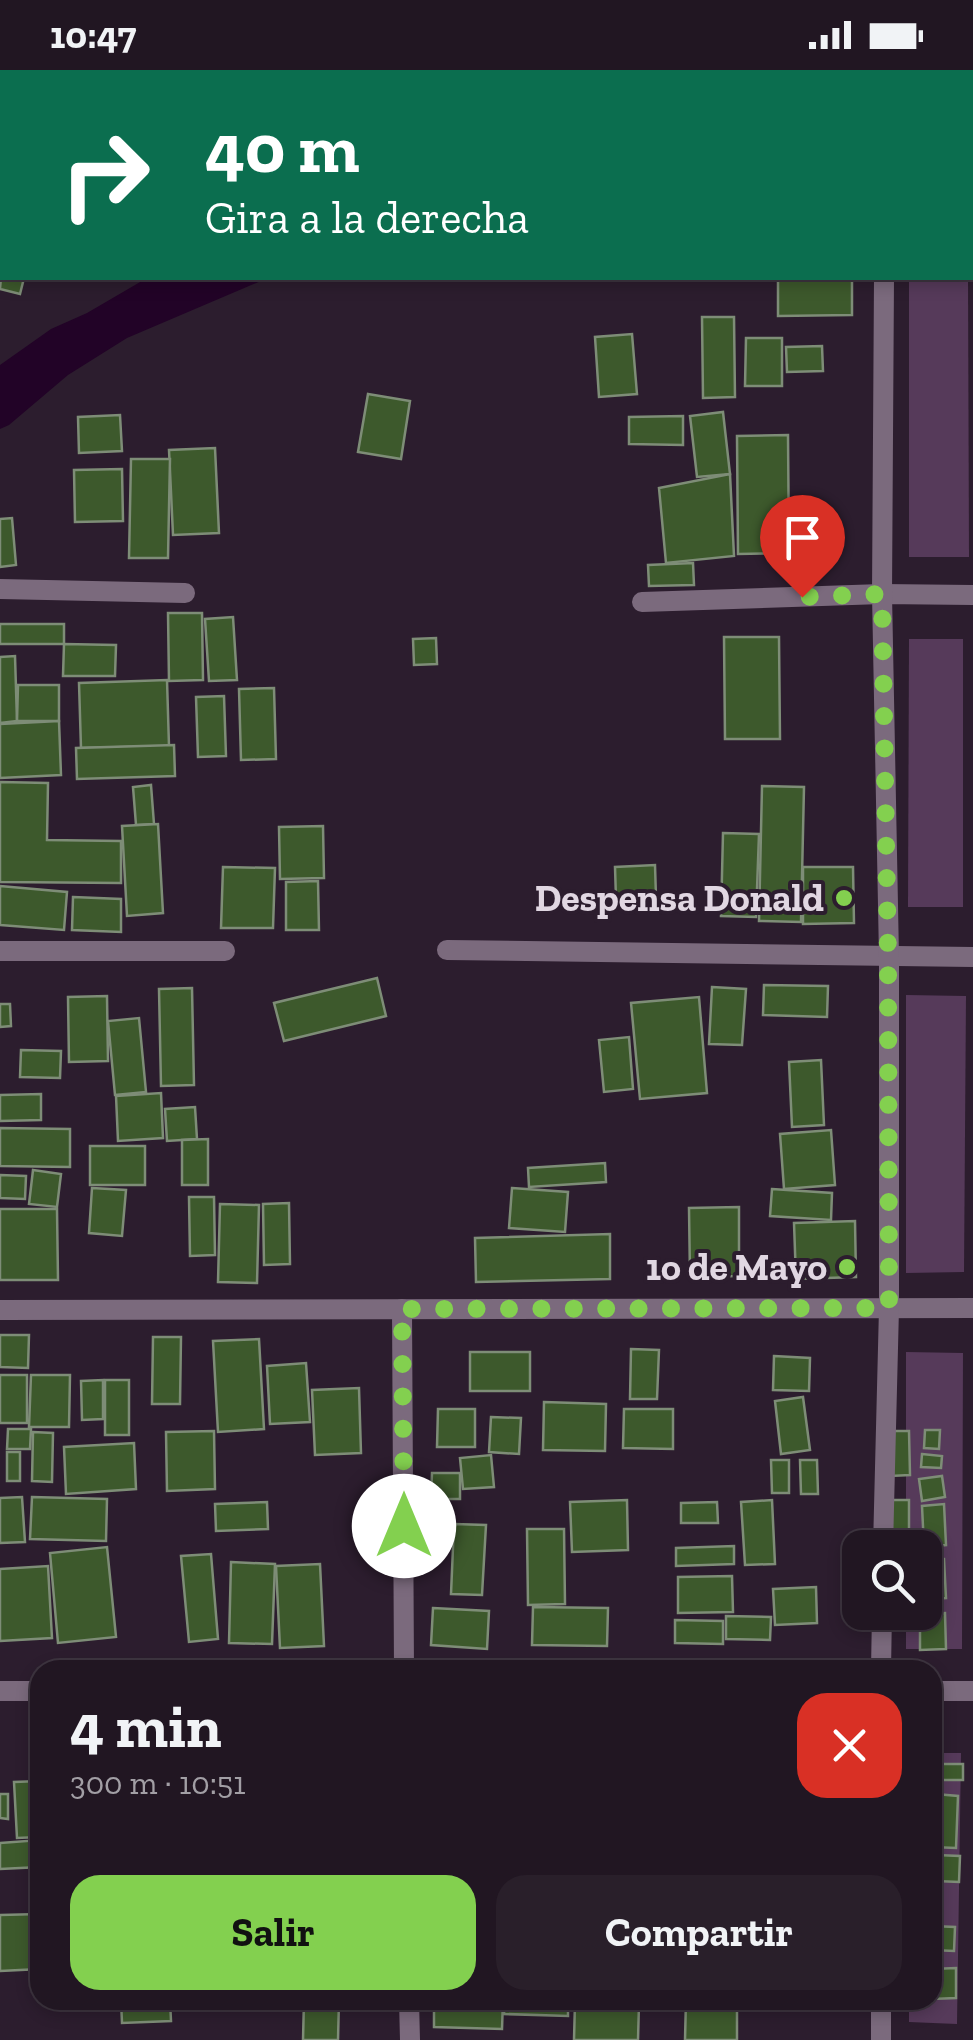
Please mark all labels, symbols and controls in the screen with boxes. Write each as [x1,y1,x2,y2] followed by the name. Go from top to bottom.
[50,12,136,58] text: 10:47
[205,106,360,190] text: 40 m
[40,110,170,240] icon: right
[205,191,529,245] text: Gira a la derecha
[760,495,845,598] pin
[775,510,830,565] icon: arrive
[535,875,824,921] place label: Despensa Donald
[833,887,855,909] marker: Despensa Donald
[646,1244,827,1290] place label: 1o de Mayo
[836,1256,858,1278] marker: 1o de Mayo
[352,1474,456,1578] position arrow
[842,1530,942,1630] map controls
[842,1530,942,1630] button: search
[70,1690,222,1762] text: 4 min
[797,1693,902,1798] button: close
[70,1764,246,1802] text: 300 m · 10:51
[70,1875,476,1990] button: Salir
[496,1875,902,1990] button: Compartir

